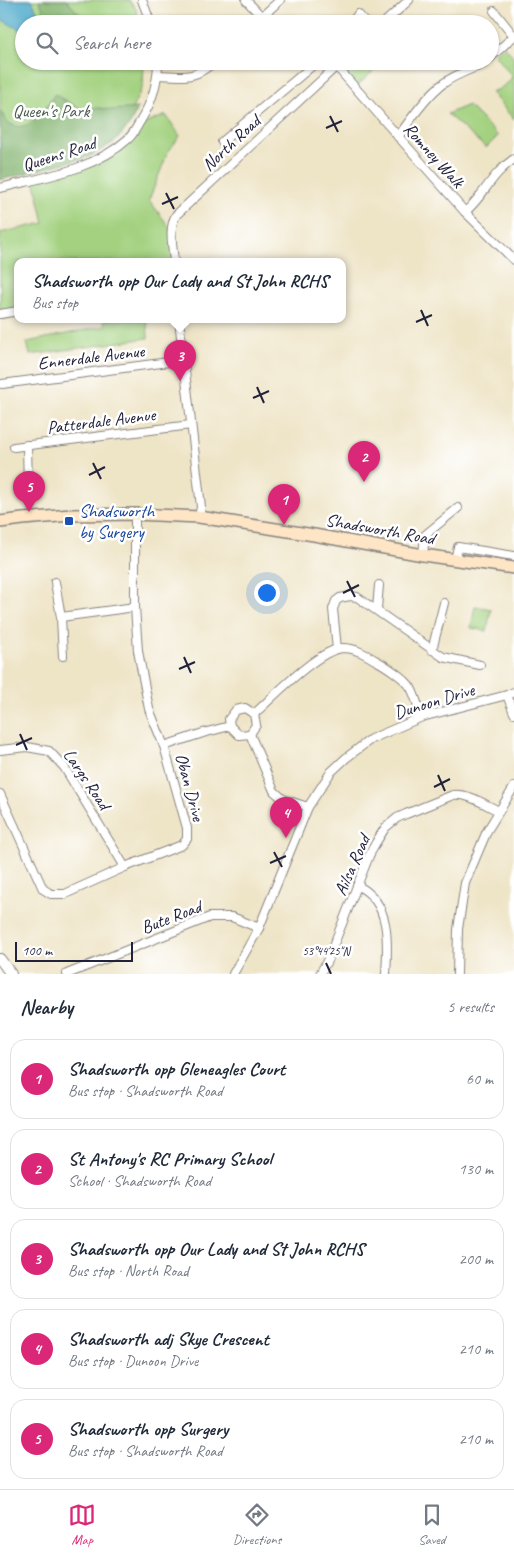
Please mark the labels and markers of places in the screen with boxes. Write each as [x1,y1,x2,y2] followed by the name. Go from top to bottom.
[164,340,196,381] pin: 3
[348,441,380,482] pin: 2
[13,471,45,512] pin: 5
[268,484,300,525] pin: 1
[79,500,156,543] place label: Shadsworth by Surgery
[63,515,75,527] marker: Shadsworth by Surgery
[270,797,302,838] pin: 4

